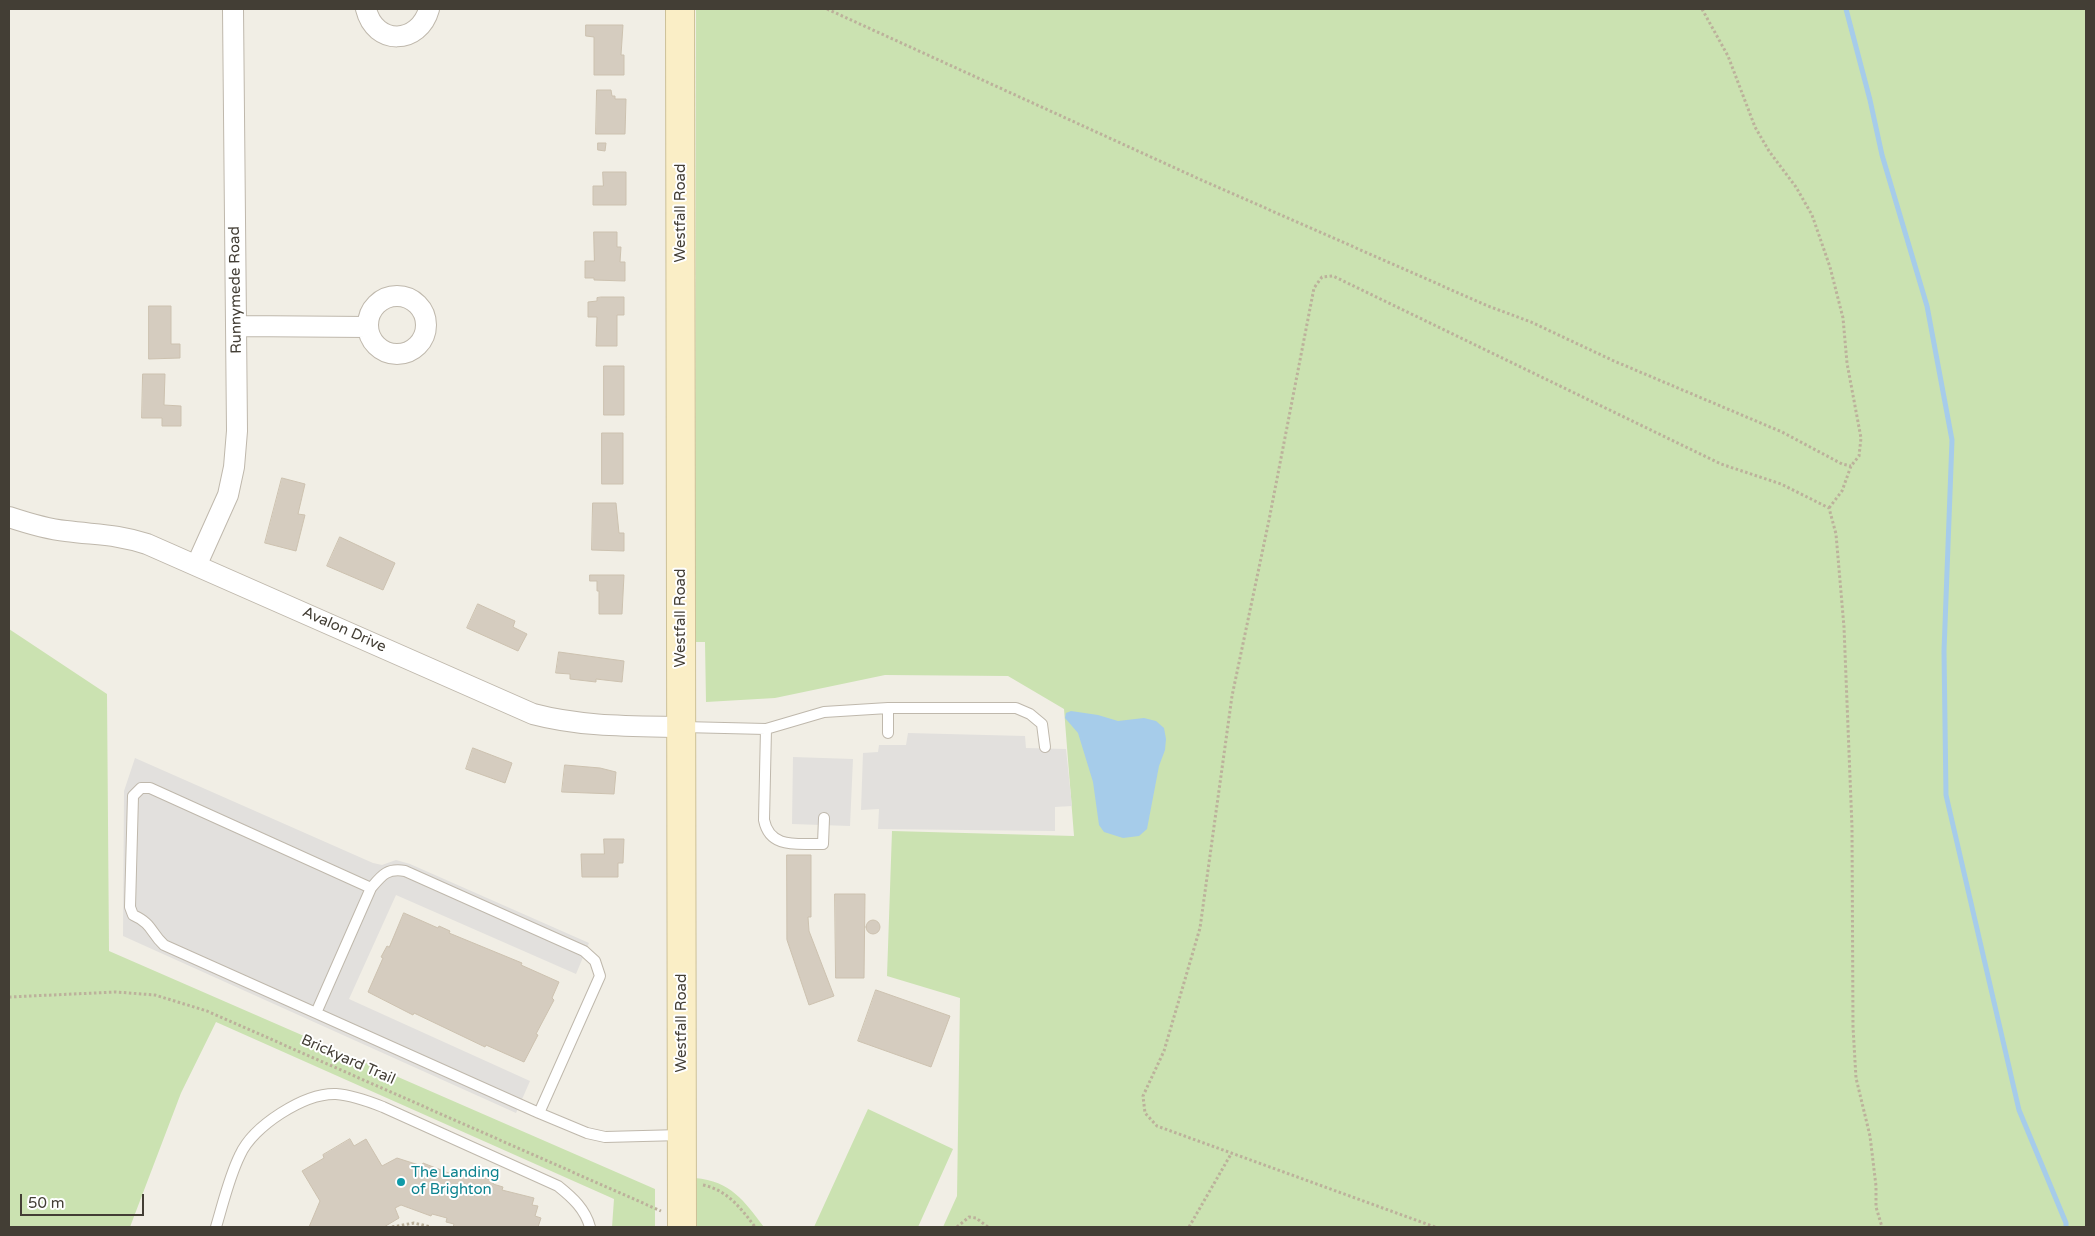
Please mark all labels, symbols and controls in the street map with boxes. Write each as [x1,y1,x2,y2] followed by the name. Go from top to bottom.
[672,164,690,262] street label: Westfall Road
[226,226,246,354] street label: Runnymede Road
[672,569,690,667] street label: Westfall Road
[299,604,389,656] street label: Avalon Drive
[673,974,691,1072] street label: Westfall Road
[298,1031,398,1089] street label: Brickyard Trail
[411,1164,500,1199] place label: The Landing of Brighton
[395,1176,407,1188] marker: The Landing of Brighton
[22,1184,146,1216] scale bar
[28,1194,65,1212] text: 50 m

